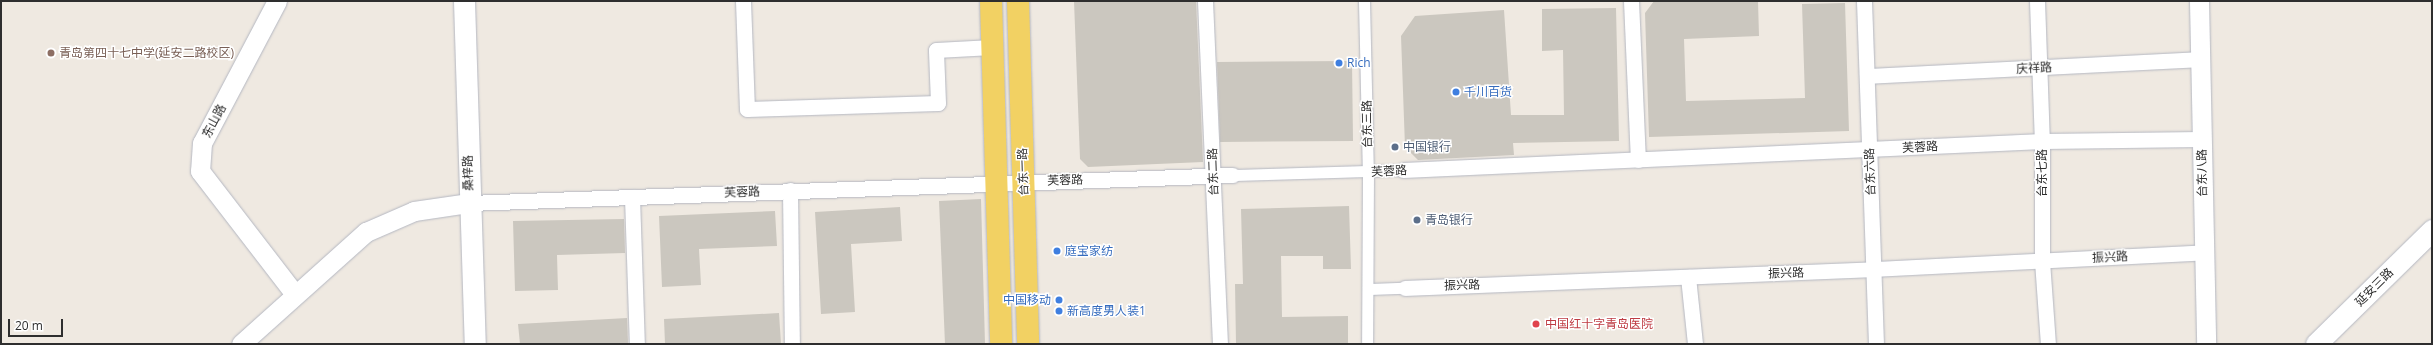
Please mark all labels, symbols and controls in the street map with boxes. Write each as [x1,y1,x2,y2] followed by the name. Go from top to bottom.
[59,46,234,60] place label: 青岛第四十七中学(延安二路校区)
[46,48,56,58] marker: 青岛第四十七中学(延安二路校区)
[1347,56,1371,70] place label: Rich
[1334,58,1344,68] marker: Rich
[2016,60,2052,76] street label: 庆祥路
[1464,85,1512,99] place label: 千川百货
[1451,87,1461,97] marker: 千川百货
[1359,100,1375,148] street label: 台东三路
[199,102,229,140] street label: 东山路
[1902,139,1938,155] street label: 芙蓉路
[1403,140,1451,154] place label: 中国银行
[1390,142,1400,152] marker: 中国银行
[1015,148,1031,196] street label: 台东一路
[1205,148,1221,196] street label: 台东二路
[1862,148,1878,196] street label: 台东六路
[2035,149,2049,197] street label: 台东七路
[2194,149,2210,197] street label: 台东八路
[460,155,476,191] street label: 桑梓路
[1371,163,1407,179] street label: 芙蓉路
[1047,172,1083,188] street label: 芙蓉路
[724,184,760,200] street label: 芙蓉路
[1425,213,1473,227] place label: 青岛银行
[1412,215,1422,225] marker: 青岛银行
[1065,244,1113,258] place label: 庭宝家纺
[1052,246,1062,256] marker: 庭宝家纺
[2092,249,2128,265] street label: 振兴路
[1768,265,1804,281] street label: 振兴路
[2352,265,2396,309] street label: 延安三路
[1444,277,1480,293] street label: 振兴路
[1003,293,1051,307] place label: 中国移动
[1054,295,1064,305] marker: 中国移动
[1067,304,1146,318] place label: 新高度男人装1
[1054,306,1064,316] marker: 新高度男人装1
[10,311,65,337] scale bar
[15,317,43,334] text: 20 m
[1545,317,1653,331] place label: 中国红十字青岛医院
[1530,318,1542,330] marker: 中国红十字青岛医院

